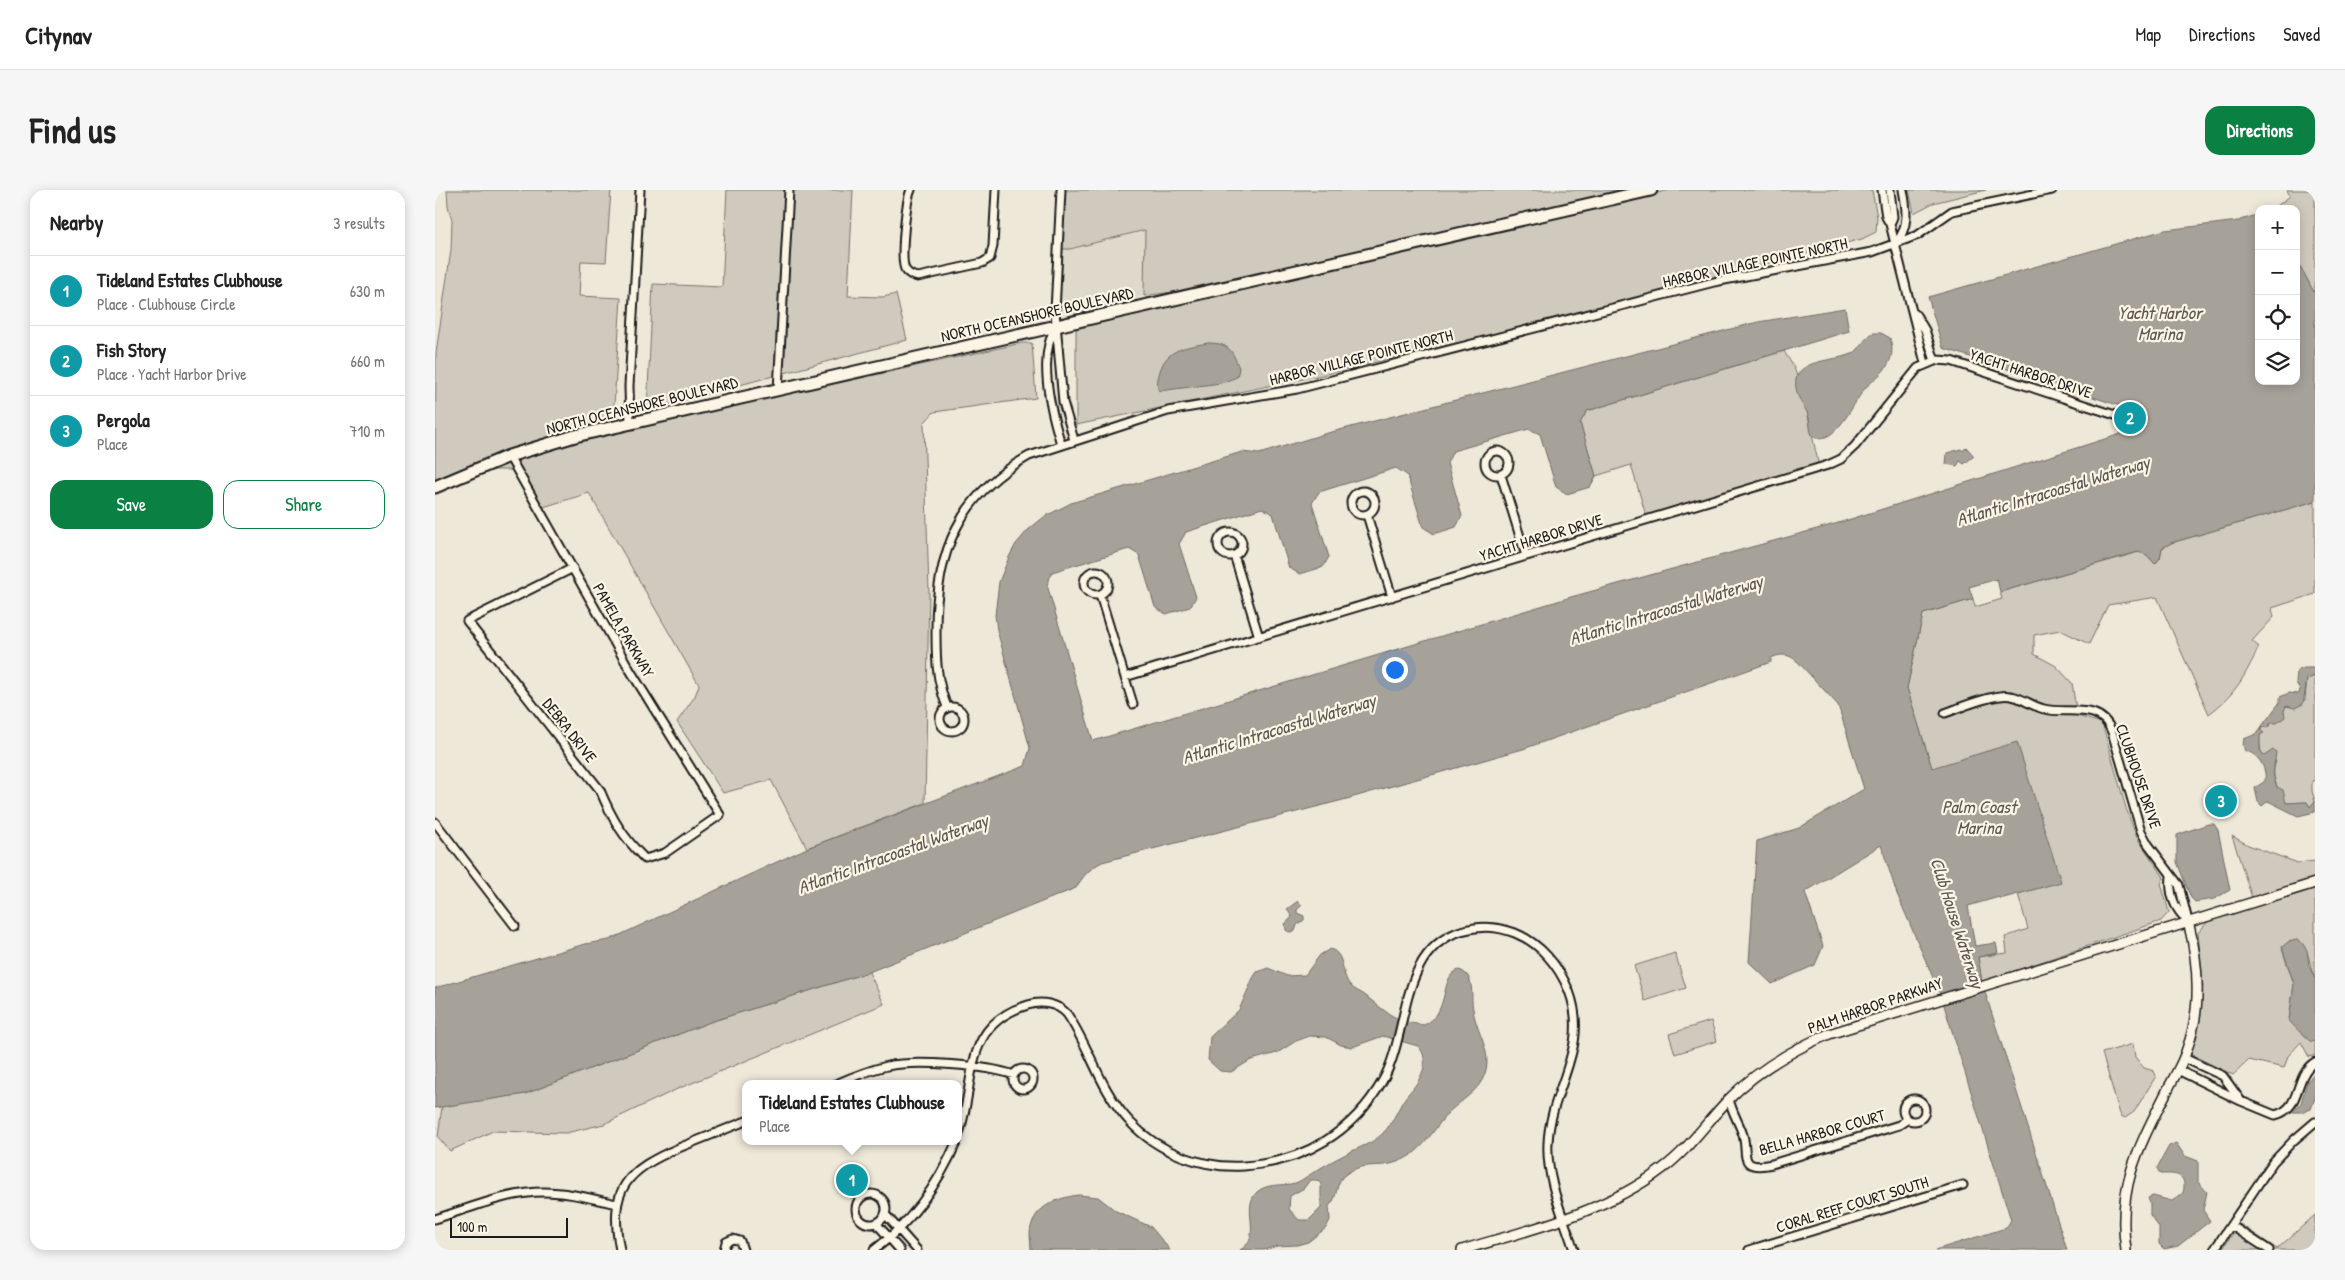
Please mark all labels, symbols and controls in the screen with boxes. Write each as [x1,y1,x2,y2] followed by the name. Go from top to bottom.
[25,19,92,51] text: Citynav
[2136,22,2161,47] text: Map
[2189,22,2255,47] text: Directions
[2283,22,2320,47] text: Saved
[2205,106,2315,155] button: Directions
[30,107,116,154] text: Find us
[2255,205,2300,385] map controls
[2255,205,2300,250] button: +
[50,208,103,237] text: Nearby
[333,212,385,234] text: 3 results
[1661,232,1849,292] street label: HARBOR VILLAGE POINTE NORTH
[2255,250,2300,295] button: −
[97,267,282,293] text: Tideland Estates Clubhouse
[63,280,69,302] text: 1
[350,280,385,302] text: 630 m
[939,281,1136,347] street label: NORTH OCEANSHORE BOULEVARD
[97,293,236,315] text: Place · Clubhouse Circle
[2255,295,2300,340] button: locate
[2118,300,2204,346] water label: Yacht Harbor Marina
[1267,324,1455,390] street label: HARBOR VILLAGE POINTE NORTH
[97,337,166,363] text: Fish Story
[2255,340,2300,385] button: layers
[1967,343,2095,403] street label: YACHT HARBOR DRIVE
[62,350,70,372] text: 2
[351,350,385,372] text: 660 m
[97,363,247,385] text: Place · Yacht Harbor Drive
[544,370,740,439] street label: NORTH OCEANSHORE BOULEVARD
[2114,399,2146,437] pin: 2
[97,407,150,433] text: Pergola
[62,420,70,442] text: 3
[350,420,385,442] text: 710 m
[97,433,128,455] text: Place
[1953,449,2155,532] water label: Atlantic Intracoastal Waterway
[50,480,213,529] button: Save
[223,480,385,529] button: Share
[1477,508,1605,566] street label: YACHT HARBOR DRIVE
[1566,568,1768,651] water label: Atlantic Intracoastal Waterway
[588,579,660,681] street label: PAMELA PARKWAY
[1382,657,1408,683] your location
[1179,687,1381,770] water label: Atlantic Intracoastal Waterway
[538,693,602,767] street label: DEBRA DRIVE
[2111,721,2167,831] street label: CLUBHOUSE DRIVE
[2205,782,2237,820] pin: 3
[1942,794,2019,840] water label: Palm Coast Marina
[794,807,994,900] water label: Atlantic Intracoastal Waterway
[1925,854,1991,994] water label: Club House Waterway
[1805,972,1945,1038] street label: PALM HARBOR PARKWAY
[742,1080,962,1145] popup
[759,1089,945,1115] text: Tideland Estates Clubhouse
[1756,1103,1888,1161] street label: BELLA HARBOR COURT
[759,1115,790,1137] text: Place
[836,1161,868,1199] pin: 1
[1773,1170,1931,1238] street label: CORAL REEF COURT SOUTH
[450,1215,567,1238] scale bar
[457,1217,487,1236] text: 100 m

